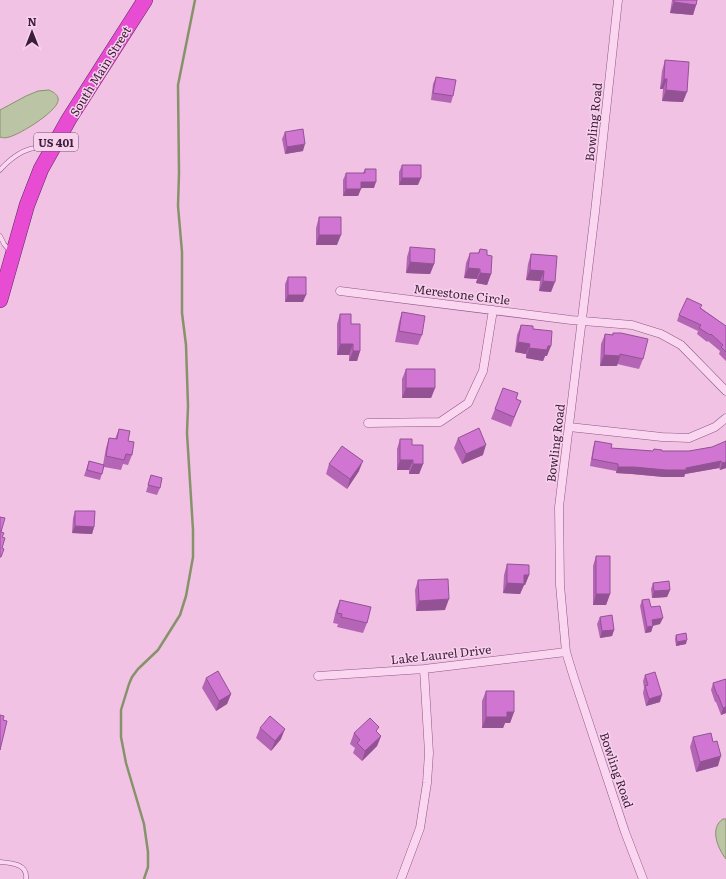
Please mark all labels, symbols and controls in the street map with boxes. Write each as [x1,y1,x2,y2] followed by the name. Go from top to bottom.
[12,12,52,52] north arrow
[27,13,37,29] text: N
[65,22,135,120] street label: South Main Street
[580,81,606,162] street label: Bowling Road
[34,133,78,151] road number: US 401
[413,279,511,309] street label: Merestone Circle
[541,402,569,483] street label: Bowling Road
[390,640,492,668] street label: Lake Laurel Drive
[596,730,639,811] street label: Bowling Road

